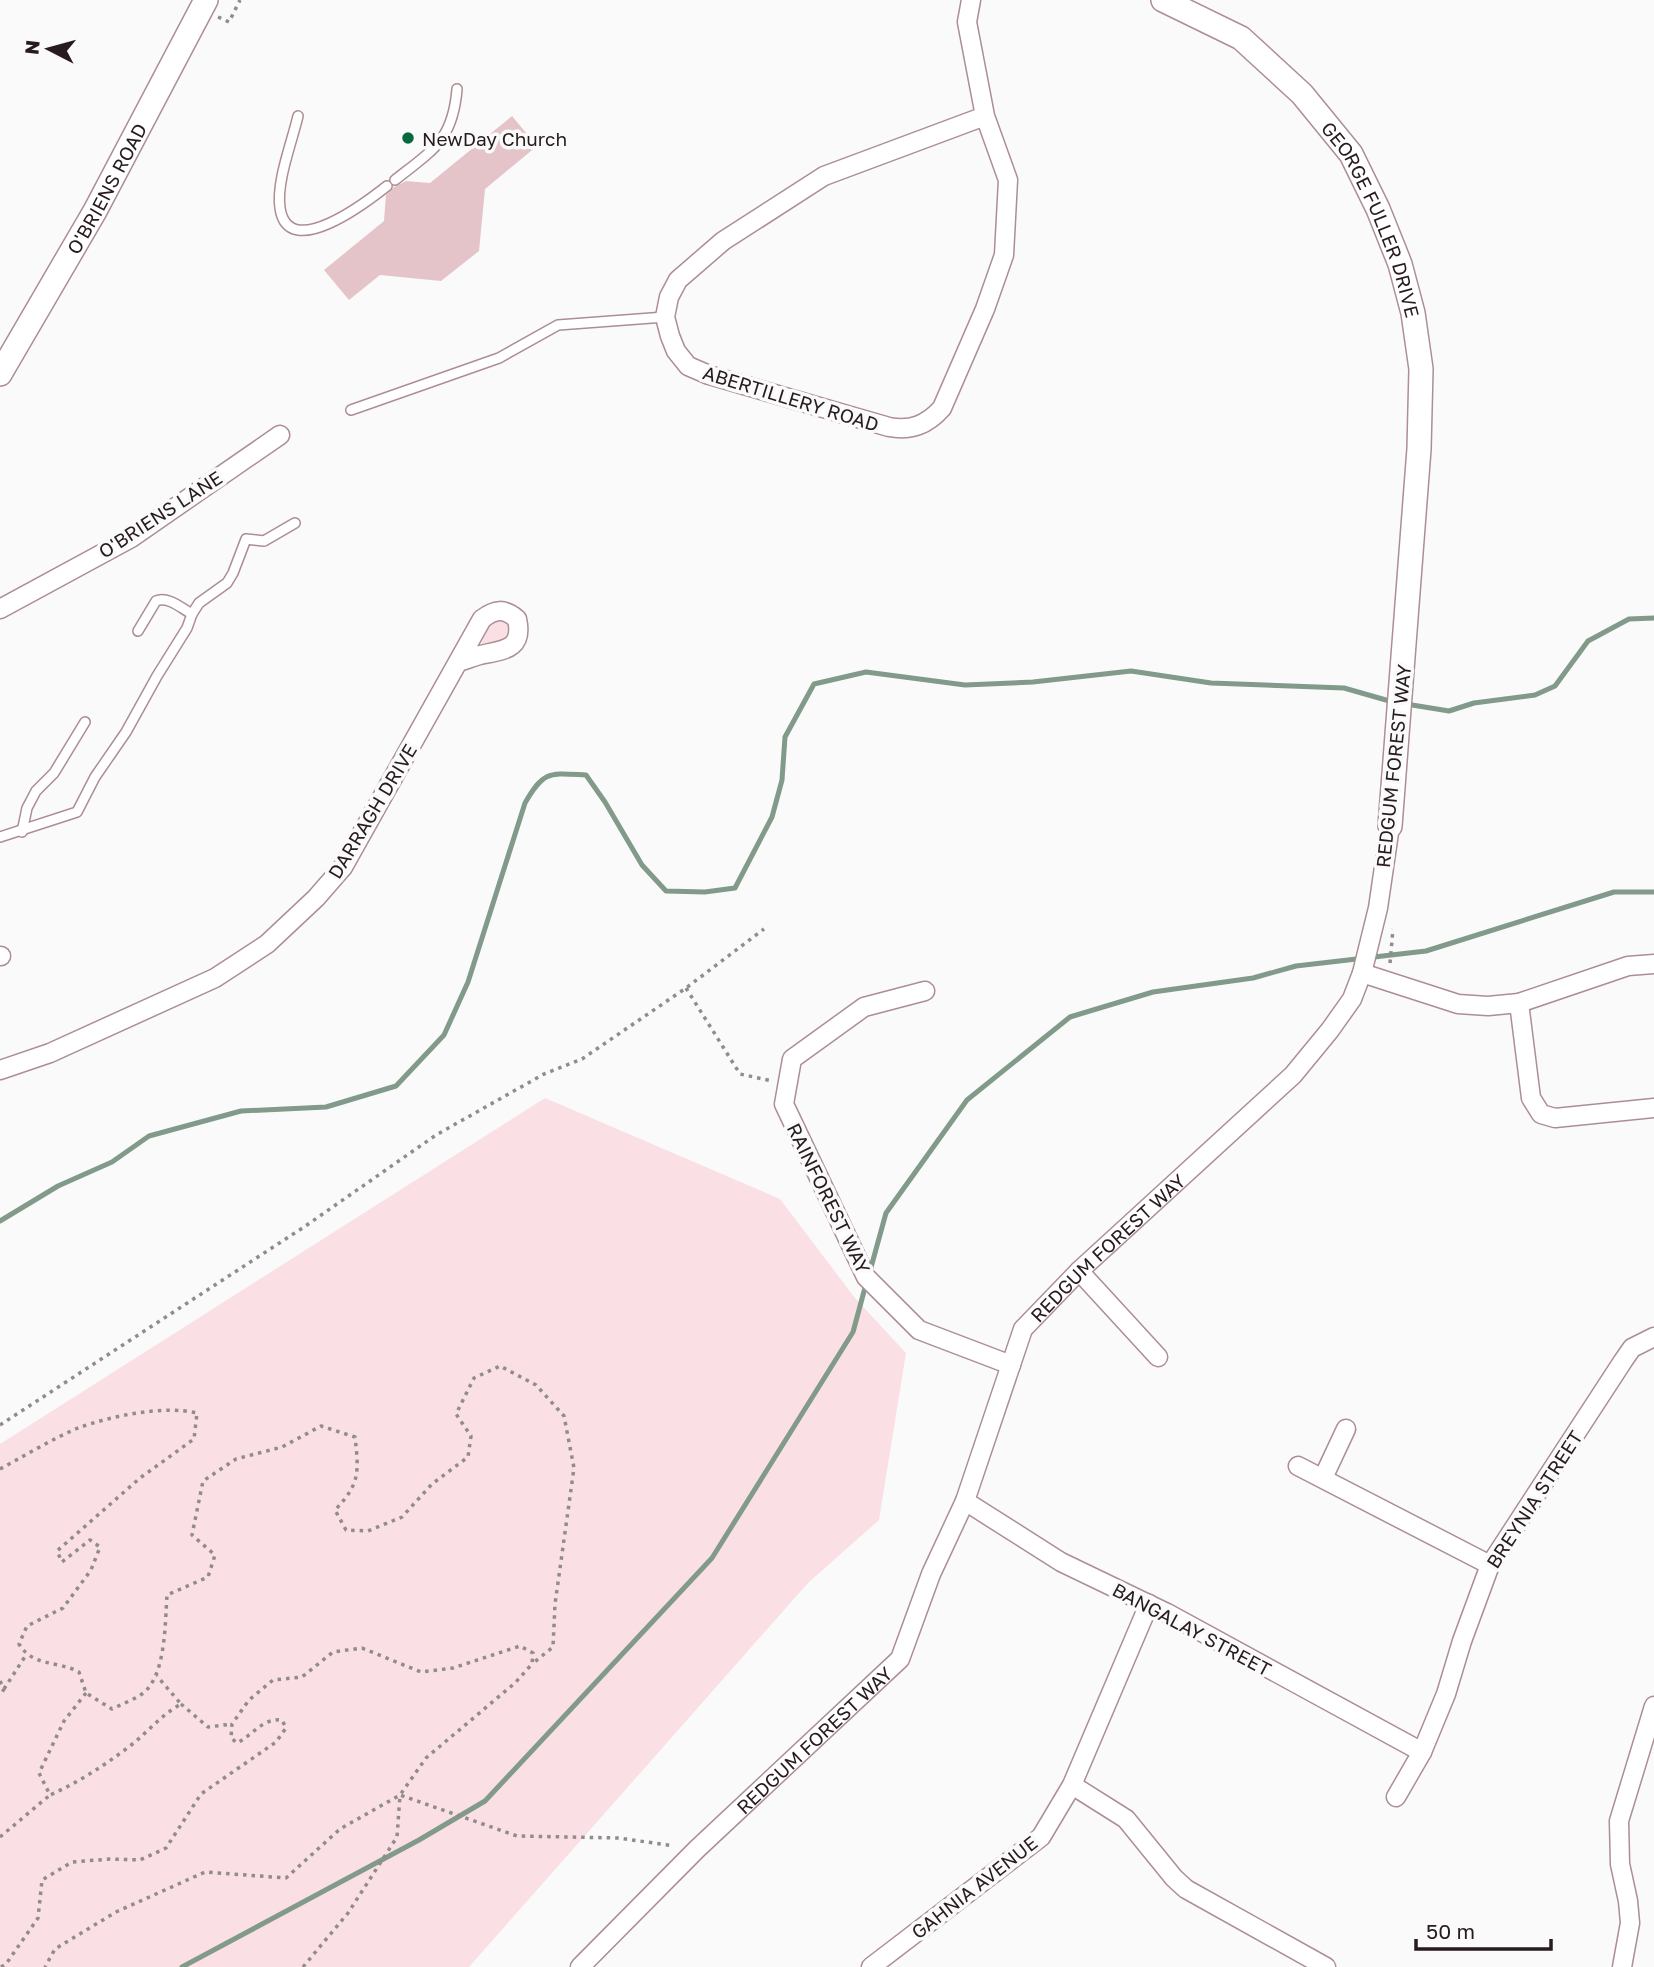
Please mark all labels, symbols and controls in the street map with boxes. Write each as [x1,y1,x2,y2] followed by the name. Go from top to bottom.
[14,14,84,84] north arrow
[19,39,44,56] text: N
[1317,116,1425,320] street label: GEORGE FULLER DRIVE
[61,119,151,258] street label: O'BRIENS ROAD
[422,127,567,150] place label: NewDay Church
[400,130,416,146] marker: NewDay Church
[700,360,882,436] street label: ABERTILLERY ROAD
[94,465,226,563] street label: O'BRIENS LANE
[1371,663,1415,869] street label: REDGUM FOREST WAY
[323,740,421,882] street label: DARRAGH DRIVE
[783,1119,875,1277] street label: RAINFOREST WAY
[1025,1169,1189,1326] street label: REDGUM FOREST WAY
[1481,1426,1587,1572] street label: BREYNIA STREET
[1109,1577,1275,1681] street label: BANGALAY STREET
[731,1661,896,1818] street label: REDGUM FOREST WAY
[907,1831,1041,1943] street label: GAHNIA AVENUE
[1416,1908,1551,1952] scale bar
[1426,1918,1475,1944] text: 50 m

